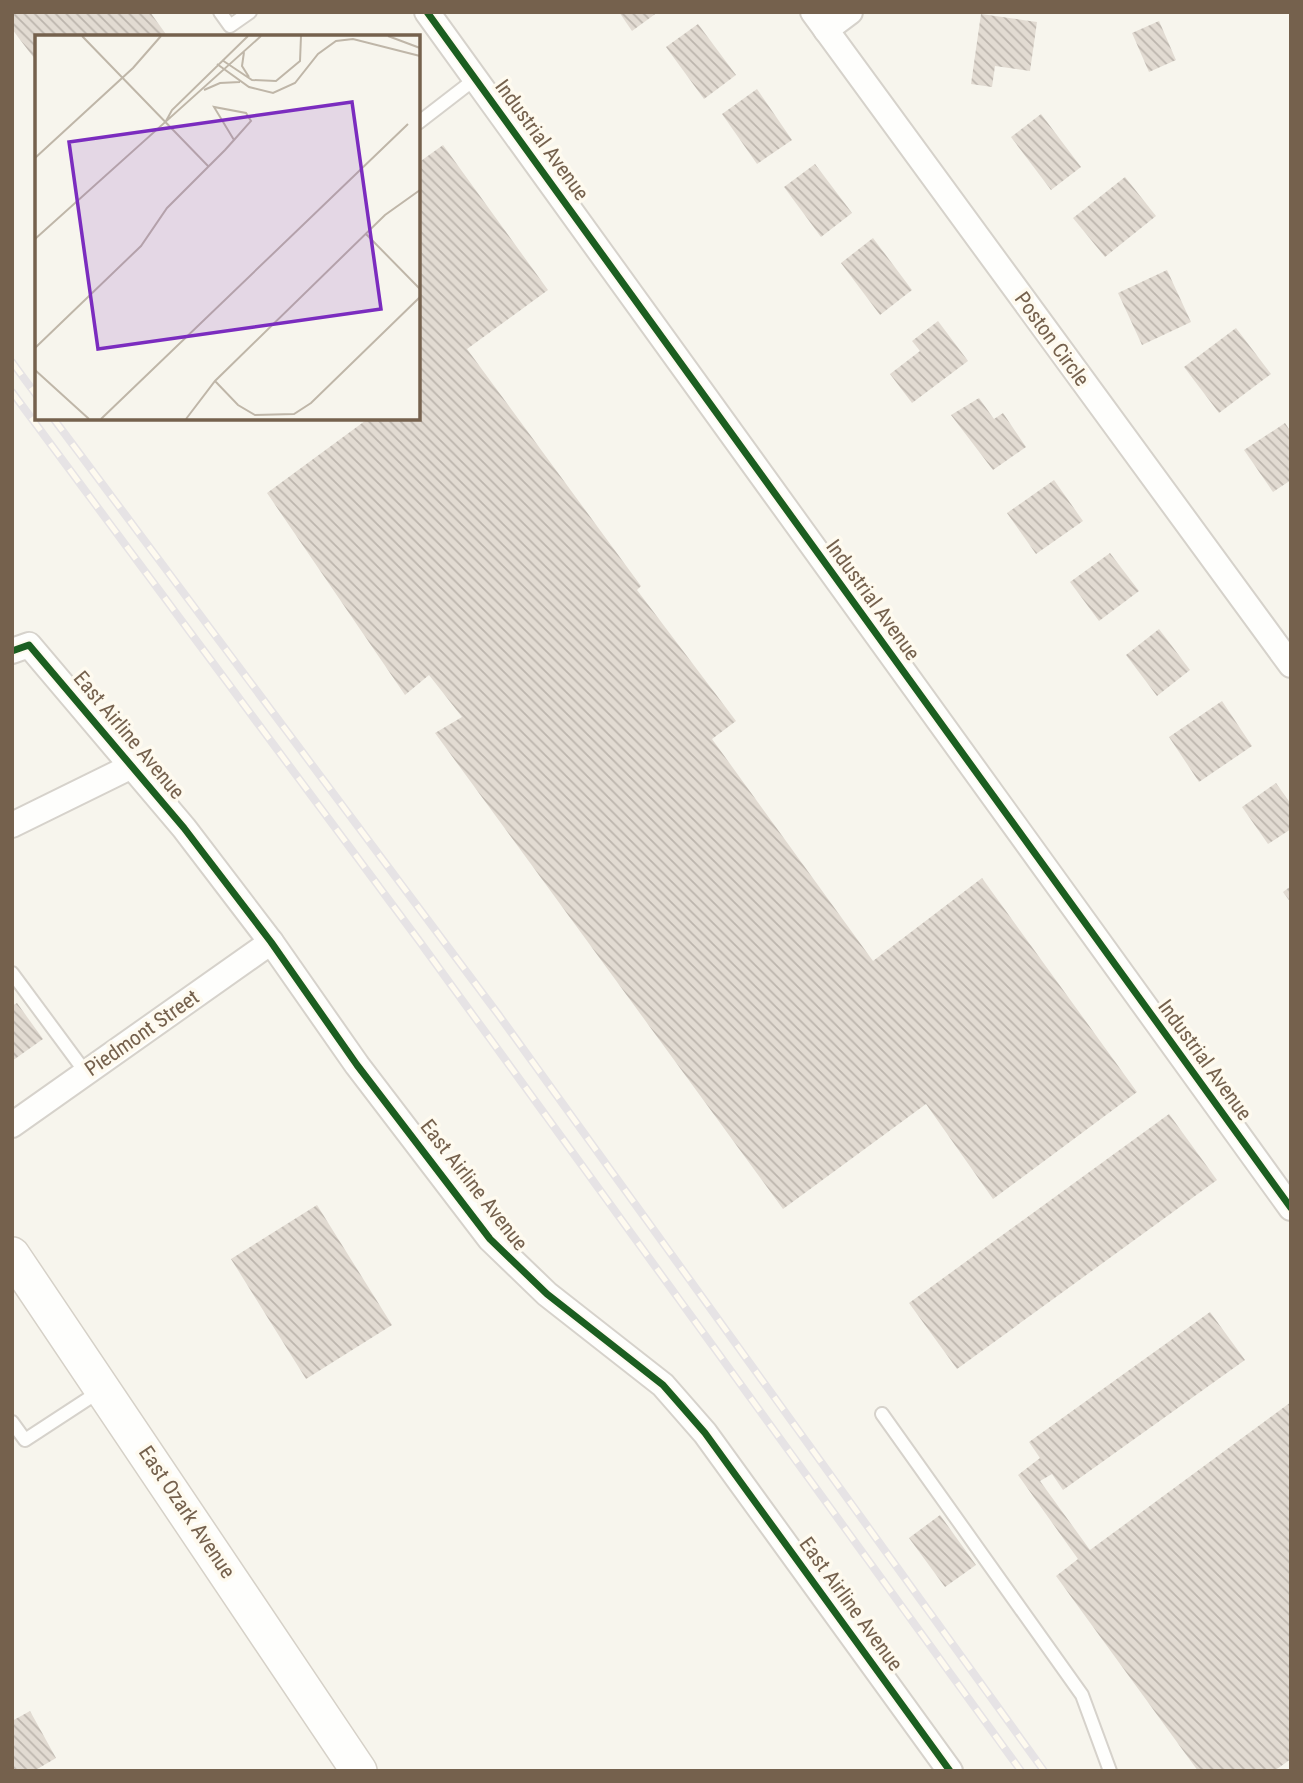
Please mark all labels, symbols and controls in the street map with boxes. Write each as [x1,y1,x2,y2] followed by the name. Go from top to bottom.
[35,35,420,420] inset map
[490,75,594,205] street label: Industrial Avenue
[1010,287,1094,391] street label: Poston Circle
[821,535,925,665] street label: Industrial Avenue
[69,666,190,804] street label: East Airline Avenue
[80,985,204,1081] street label: Piedmont Street
[1153,995,1257,1125] street label: Industrial Avenue
[415,1115,533,1255] street label: East Airline Avenue
[134,1441,240,1583] street label: East Ozark Avenue
[794,1532,908,1676] street label: East Airline Avenue

